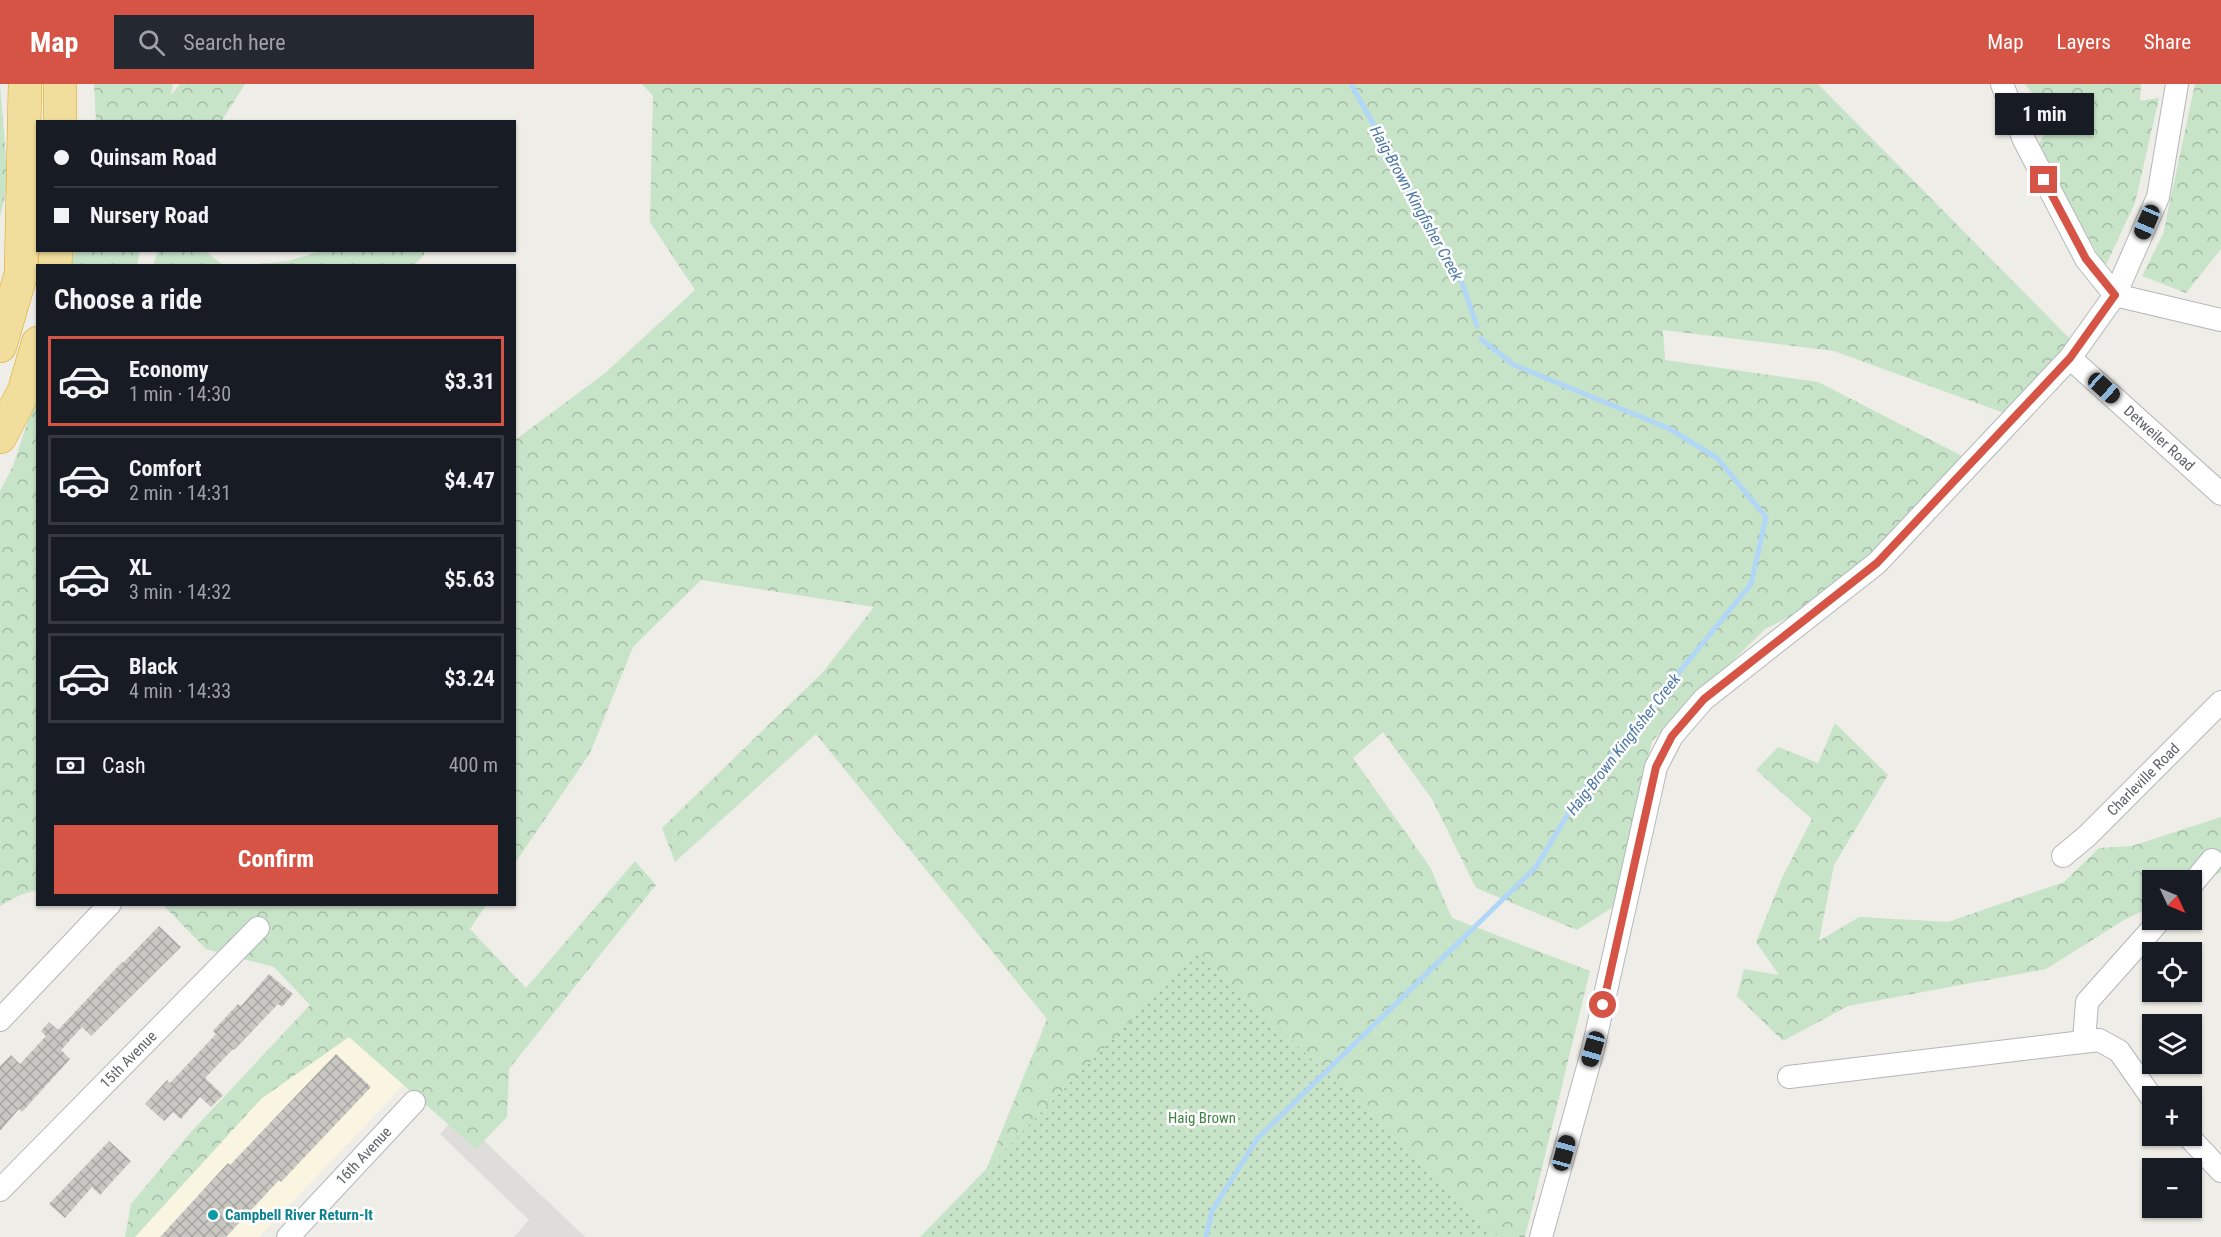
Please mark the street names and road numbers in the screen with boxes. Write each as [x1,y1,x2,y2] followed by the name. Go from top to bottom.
[2120,402,2198,475] street label: Detweiler Road
[2103,740,2183,820] street label: Charleville Road
[96,1027,160,1092] street label: 15th Avenue
[332,1123,395,1189] street label: 16th Avenue

